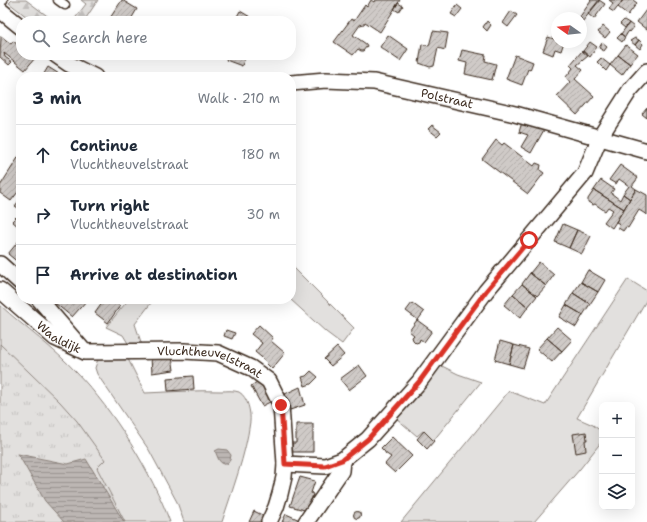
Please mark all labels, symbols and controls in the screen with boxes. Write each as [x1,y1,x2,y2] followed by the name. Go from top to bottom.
[551,12,587,48] north arrow
[16,16,296,60] search box
[30,27,52,49] icon: search
[62,28,148,48] text: Search here
[419,85,475,112] street label: Polstraat
[32,87,82,109] text: 3 min
[198,90,280,107] text: Walk · 210 m
[70,136,138,156] text: Continue
[32,144,54,166] icon: ahead
[241,146,280,163] text: 180 m
[70,156,189,173] text: Vluchtheuvelstraat
[70,196,150,216] text: Turn right
[32,204,54,226] icon: right
[246,206,280,223] text: 30 m
[70,216,189,233] text: Vluchtheuvelstraat
[520,231,538,249] route start
[32,264,54,286] icon: arrive
[70,265,238,285] text: Arrive at destination
[33,317,84,357] street label: Waaldijk
[157,343,266,382] street label: Vluchtheuvelstraat
[272,396,290,414] route end
[599,402,635,510] map controls
[599,402,635,438] button: +
[599,438,635,474] button: −
[599,474,635,510] button: layers

